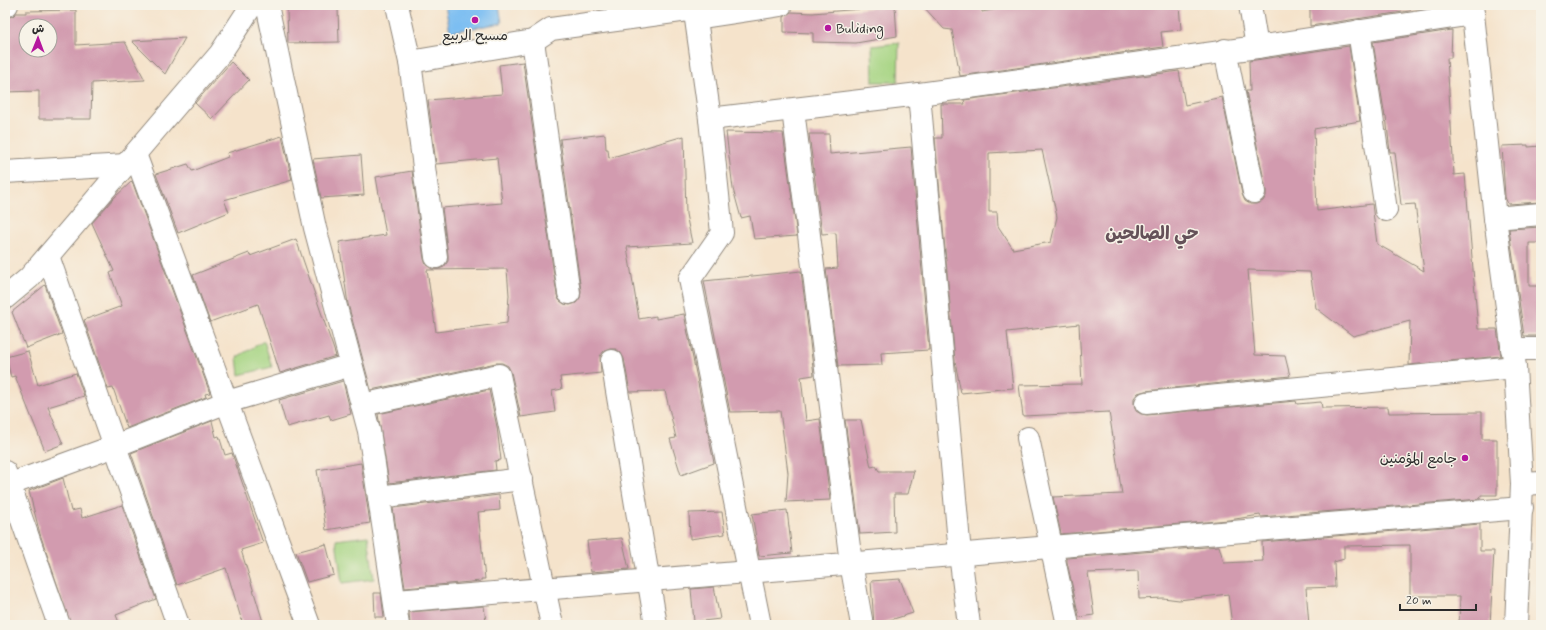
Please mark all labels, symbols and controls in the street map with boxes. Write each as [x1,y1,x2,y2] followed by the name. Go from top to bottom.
[470,15,480,25] marker: مسبح الربيع
[18,18,58,58] north arrow
[836,20,884,39] place label: Buliding
[32,22,44,36] text: ش
[823,23,833,33] marker: Buliding
[442,27,508,46] place label: مسبح الربيع
[1105,222,1199,249] district label: حي الصالحين
[1380,450,1457,469] place label: جامع المؤمنين
[1460,453,1470,463] marker: جامع المؤمنين
[1400,586,1476,612] scale bar
[1406,593,1432,609] text: 20 m

